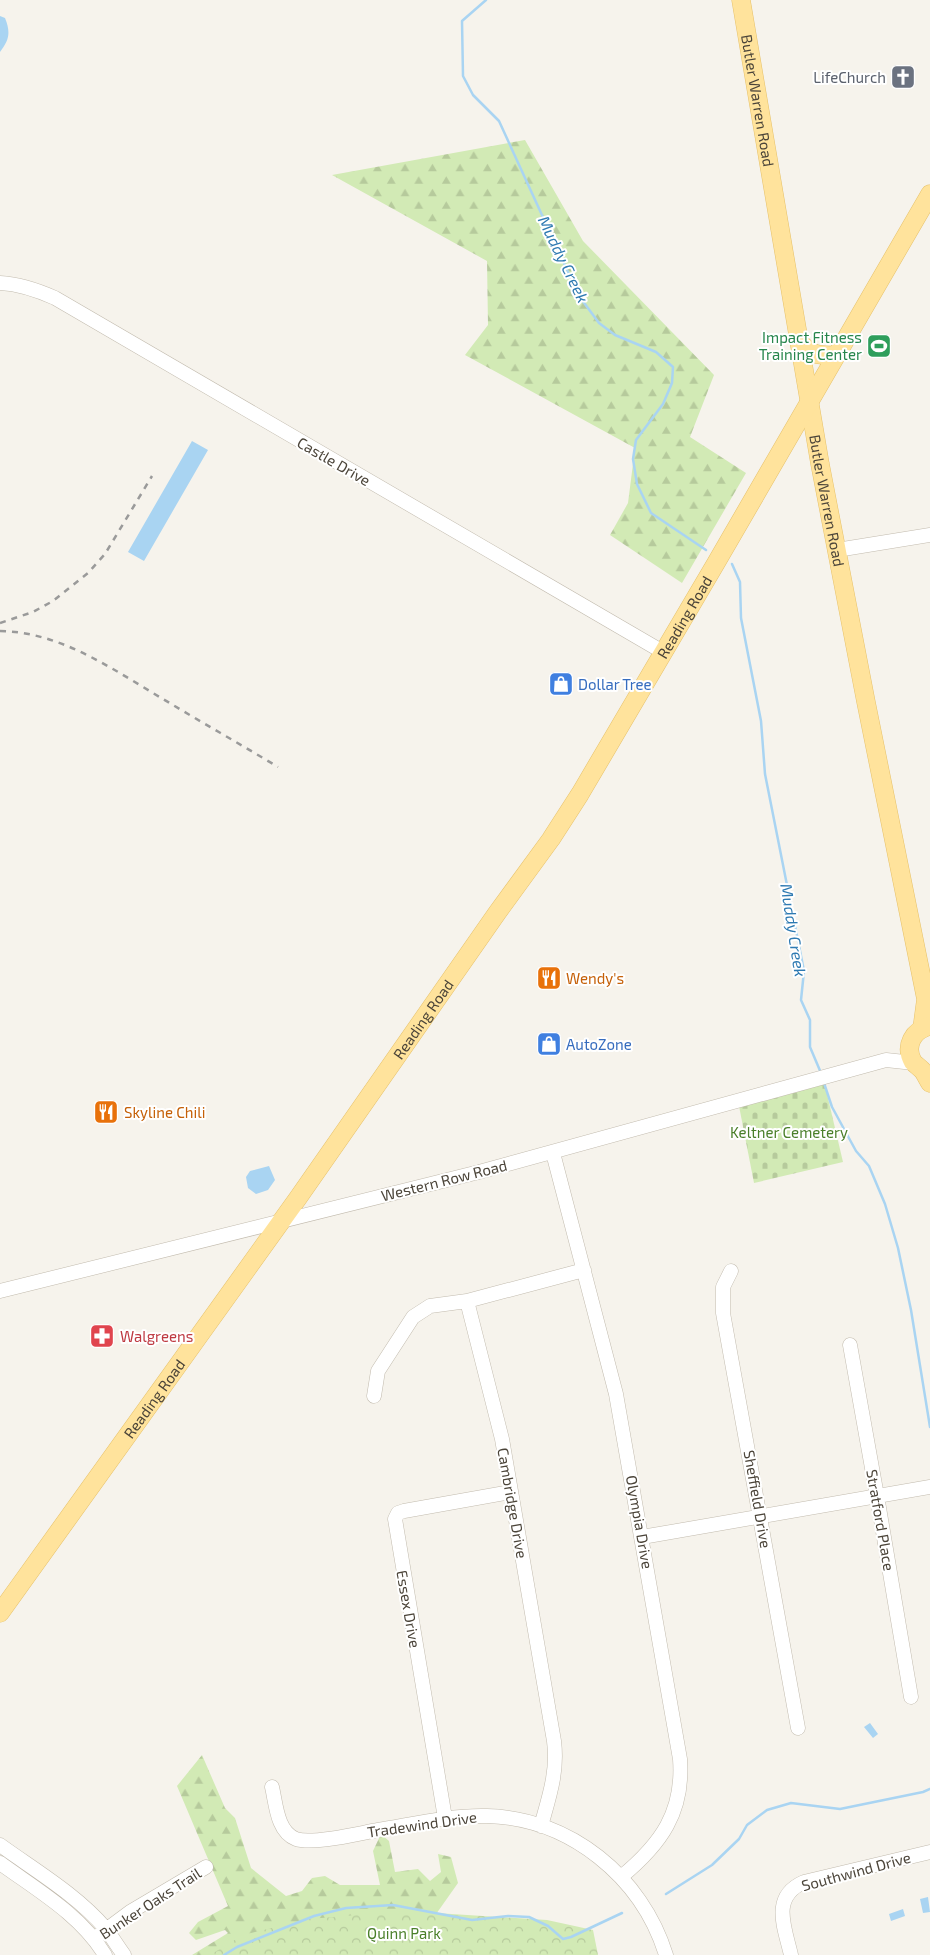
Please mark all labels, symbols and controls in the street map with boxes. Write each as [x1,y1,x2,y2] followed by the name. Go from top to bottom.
[738,33,778,168] street label: Butler Warren Road
[890,64,916,90] church icon: LifeChurch
[813,68,886,86] place label: LifeChurch
[534,212,593,306] water label: Muddy Creek
[759,328,862,363] place label: Impact Fitness Training Center
[866,333,892,359] sports icon: Impact Fitness Training Center
[294,433,374,489] street label: Castle Drive
[806,433,849,568] street label: Butler Warren Road
[653,572,716,662] street label: Reading Road
[548,671,574,697] shop icon: Dollar Tree
[578,675,652,693] place label: Dollar Tree
[776,882,811,978] water label: Muddy Creek
[536,965,562,991] restaurant icon: Wendy's
[566,969,624,987] place label: Wendy's
[389,976,457,1062] street label: Reading Road
[536,1031,562,1057] shop icon: AutoZone
[566,1035,632,1053] place label: AutoZone
[93,1099,119,1125] restaurant icon: Skyline Chili
[124,1103,205,1121] place label: Skyline Chili
[730,1123,848,1141] park label: Keltner Cemetery
[379,1156,509,1204] street label: Western Row Road
[89,1323,115,1349] pharmacy icon: Walgreens
[120,1327,193,1345] place label: Walgreens
[120,1356,188,1442] street label: Reading Road
[494,1446,532,1560] street label: Cambridge Drive
[741,1449,775,1549] street label: Sheffield Drive
[863,1468,899,1572] street label: Stratford Place
[623,1474,657,1570] street label: Olympia Drive
[393,1569,425,1649] street label: Essex Drive
[366,1807,478,1841] street label: Tradewind Drive
[799,1848,913,1894] street label: Southwind Drive
[96,1863,205,1943] street label: Bunker Oaks Trail
[367,1924,441,1943] park label: Quinn Park

